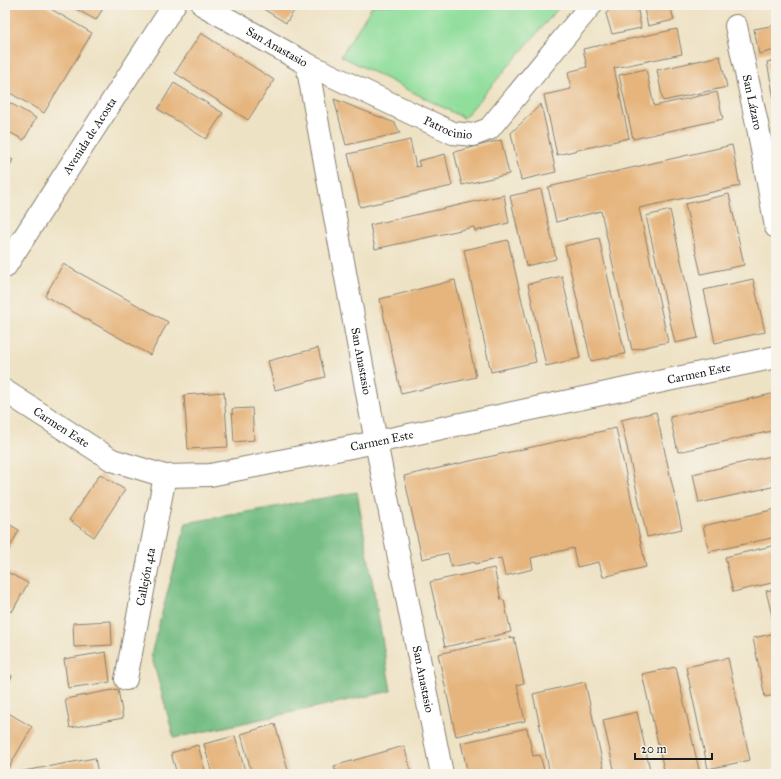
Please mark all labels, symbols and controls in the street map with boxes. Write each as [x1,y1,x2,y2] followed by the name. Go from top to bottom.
[244,24,310,70] street label: San Anastasio
[740,73,765,131] street label: San Lázaro
[59,94,120,178] street label: Avenida de Acosta
[422,113,473,142] street label: Patrocinio
[348,326,374,396] street label: San Anastasio
[666,360,732,387] street label: Carmen Este
[31,404,92,451] street label: Carmen Este
[349,427,415,454] street label: Carmen Este
[133,546,158,607] street label: Callejón 4ta
[410,644,437,714] street label: San Anastasio
[635,735,712,761] scale bar
[641,742,667,756] text: 20 m

